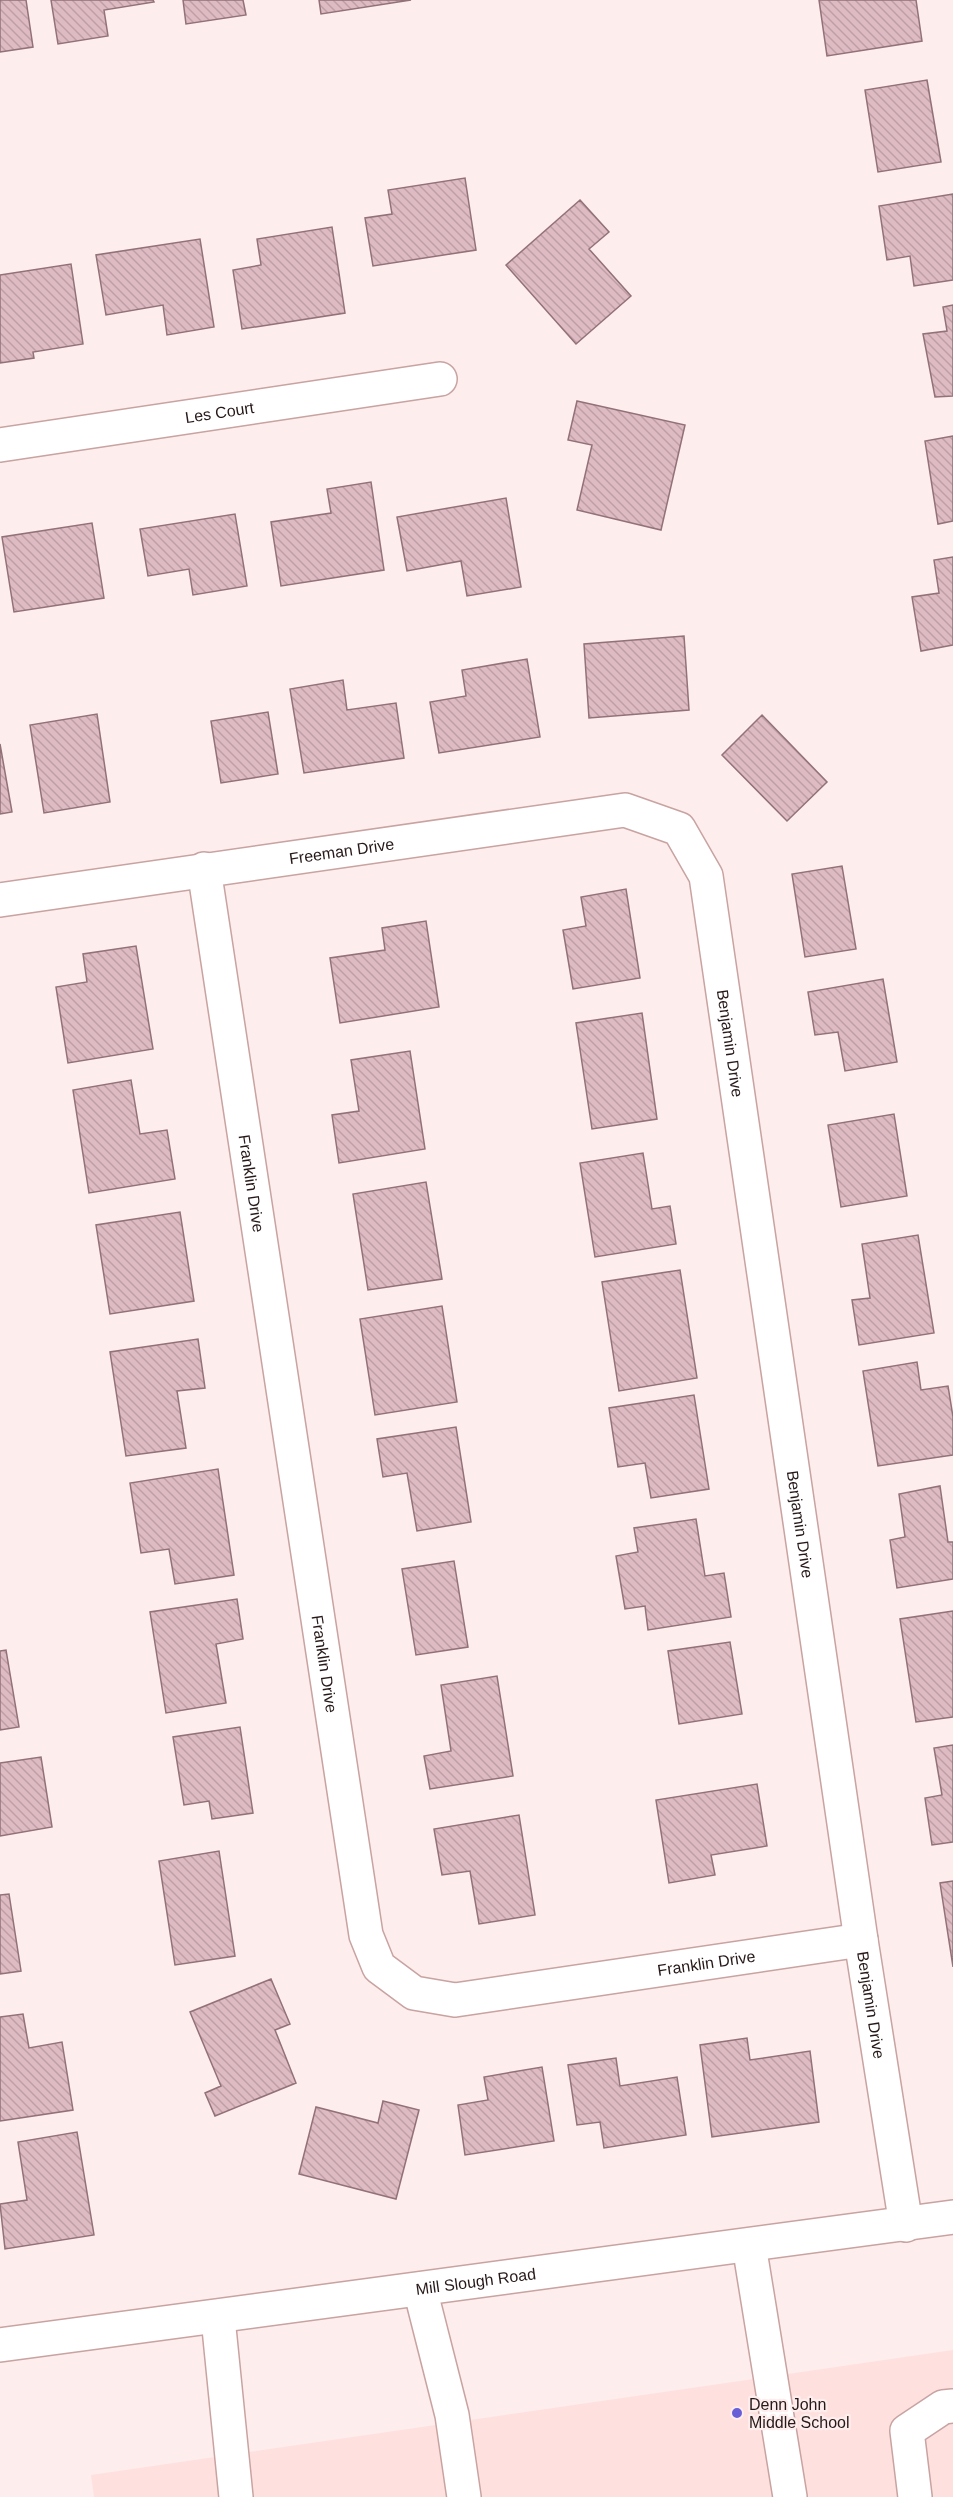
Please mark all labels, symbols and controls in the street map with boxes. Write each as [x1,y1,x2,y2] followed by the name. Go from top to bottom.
[184,399,256,426] street label: Les Court
[288,835,395,867] street label: Freeman Drive
[714,988,746,1098] street label: Benjamin Drive
[235,1133,267,1234] street label: Franklin Drive
[784,1469,816,1579] street label: Benjamin Drive
[308,1614,340,1714] street label: Franklin Drive
[656,1948,757,1979] street label: Franklin Drive
[854,1950,888,2060] street label: Benjamin Drive
[415,2265,537,2298] street label: Mill Slough Road
[749,2396,850,2431] place label: Denn John Middle School
[730,2406,744,2420] marker: Denn John Middle School

